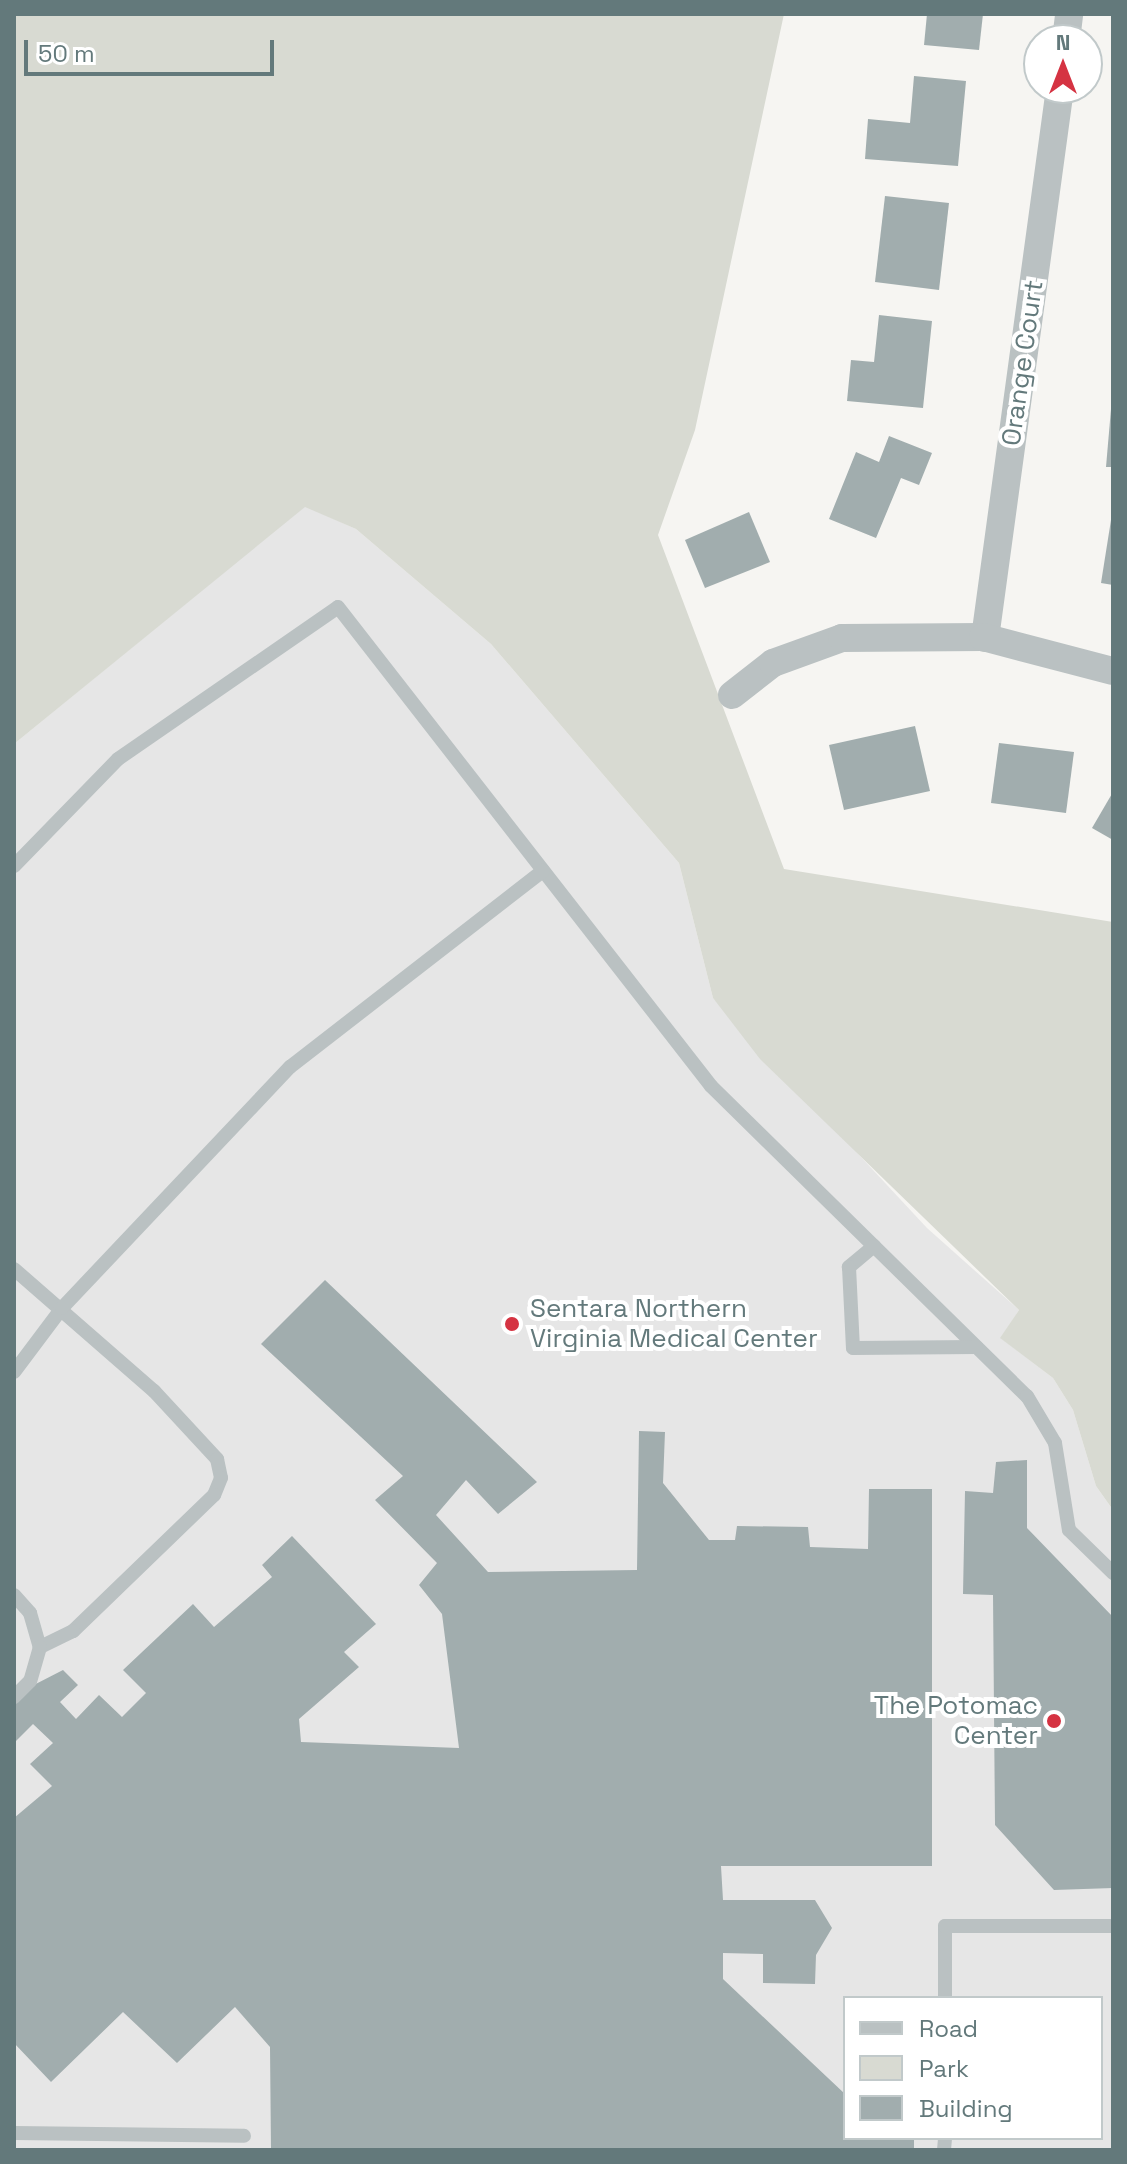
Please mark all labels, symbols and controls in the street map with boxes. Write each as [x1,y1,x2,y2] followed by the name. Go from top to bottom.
[28,24,278,74] scale bar
[1023,24,1103,104] north arrow
[1056,28,1070,56] text: N
[38,38,95,69] text: 50 m
[996,278,1050,448] street label: Orange Court
[530,1293,818,1354] place label: Sentara Northern Virginia Medical Center
[501,1313,523,1335] marker: Sentara Northern Virginia Medical Center
[874,1690,1038,1752] place label: The Potomac Center
[1045,1712,1063,1730] marker: The Potomac Center
[843,1996,1103,2140] legend
[919,2013,978,2044] text: Road
[919,2053,969,2084] text: Park
[919,2093,1013,2124] text: Building

